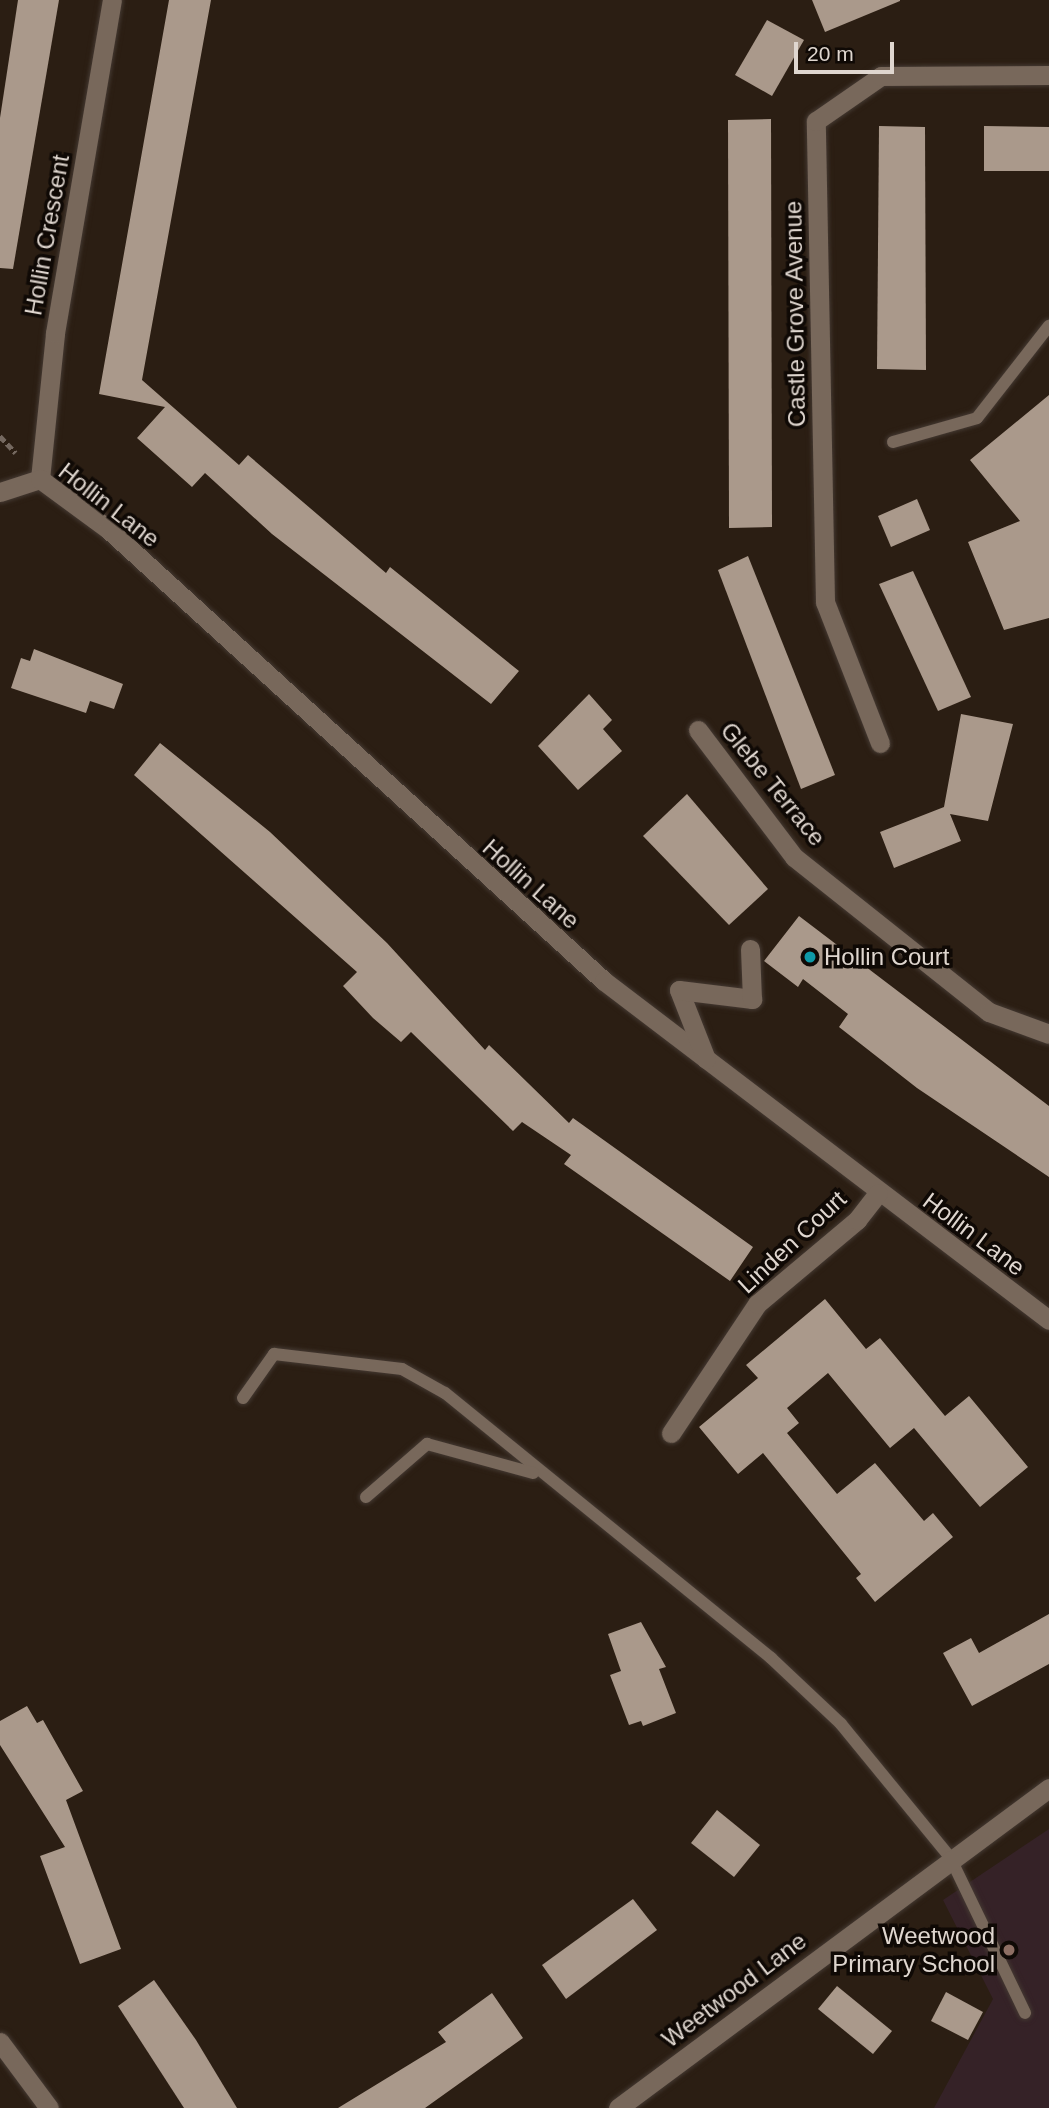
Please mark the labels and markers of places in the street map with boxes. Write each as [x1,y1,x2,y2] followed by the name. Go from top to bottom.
[824,943,949,971] place label: Hollin Court
[802,949,818,965] marker: Hollin Court
[832,1922,995,1978] place label: Weetwood Primary School
[1001,1942,1017,1958] marker: Weetwood Primary School

